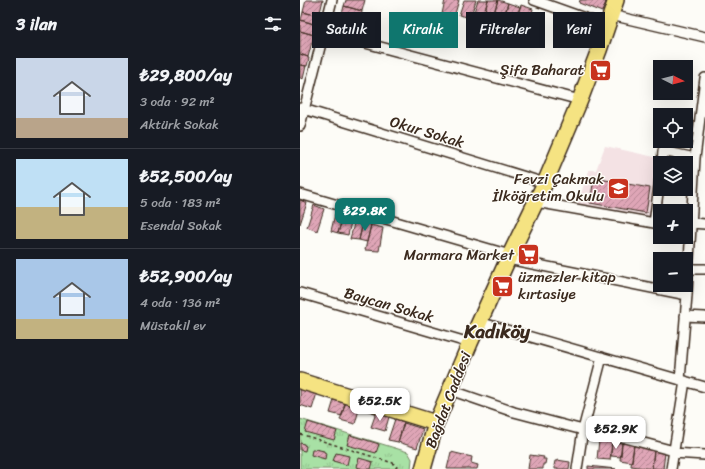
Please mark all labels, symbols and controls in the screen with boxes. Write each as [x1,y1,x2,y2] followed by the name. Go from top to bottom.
[16,9,57,39] text: 3 ilan
[312,12,381,48] chip: Satılık
[389,12,458,48] chip: Kiralık
[466,12,545,48] chip: Filtreler
[553,12,605,48] chip: Yeni
[262,13,284,35] icon: filters
[500,57,584,83] place label: Şifa Baharat
[587,57,613,83] supermarket icon: Şifa Baharat
[140,60,232,90] text: ₺29,800/ay
[653,60,693,100] north arrow
[653,60,693,292] map controls
[48,74,96,122] icon: home
[140,90,215,113] text: 3 oda · 92 m²
[387,108,468,156] street label: Okur Sokak
[653,108,693,148] button: locate
[140,113,219,136] text: Aktürk Sokak
[653,156,693,196] button: layers
[140,161,232,191] text: ₺52,500/ay
[492,166,604,209] place label: Fevzi Çakmak İlköğretim Okulu
[48,175,96,223] icon: home
[606,175,632,201] school or university icon: Fevzi Çakmak İlköğretim Okulu
[140,191,221,214] text: 5 oda · 183 m²
[332,198,398,232] pin: ₺29.8K
[344,199,386,222] text: ₺29.8K
[653,204,693,244] button: +
[140,214,222,237] text: Esendal Sokak
[404,242,515,268] place label: Marmara Market
[516,242,542,268] supermarket icon: Marmara Market
[653,252,693,292] button: −
[140,261,232,291] text: ₺52,900/ay
[518,264,616,307] place label: üzmezler kitap kırtasiye
[490,273,516,299] supermarket icon: üzmezler kitap kırtasiye
[48,275,96,323] icon: home
[341,280,437,330] street label: Baycan Sokak
[140,291,220,314] text: 4 oda · 136 m²
[140,314,206,337] text: Müstakil ev
[463,315,531,348] district label: Kadıköy
[418,347,479,452] street label: Bağdat Caddesi
[347,388,413,422] pin: ₺52.5K
[359,389,401,412] text: ₺52.5K
[583,416,649,450] pin: ₺52.9K
[595,417,637,440] text: ₺52.9K

